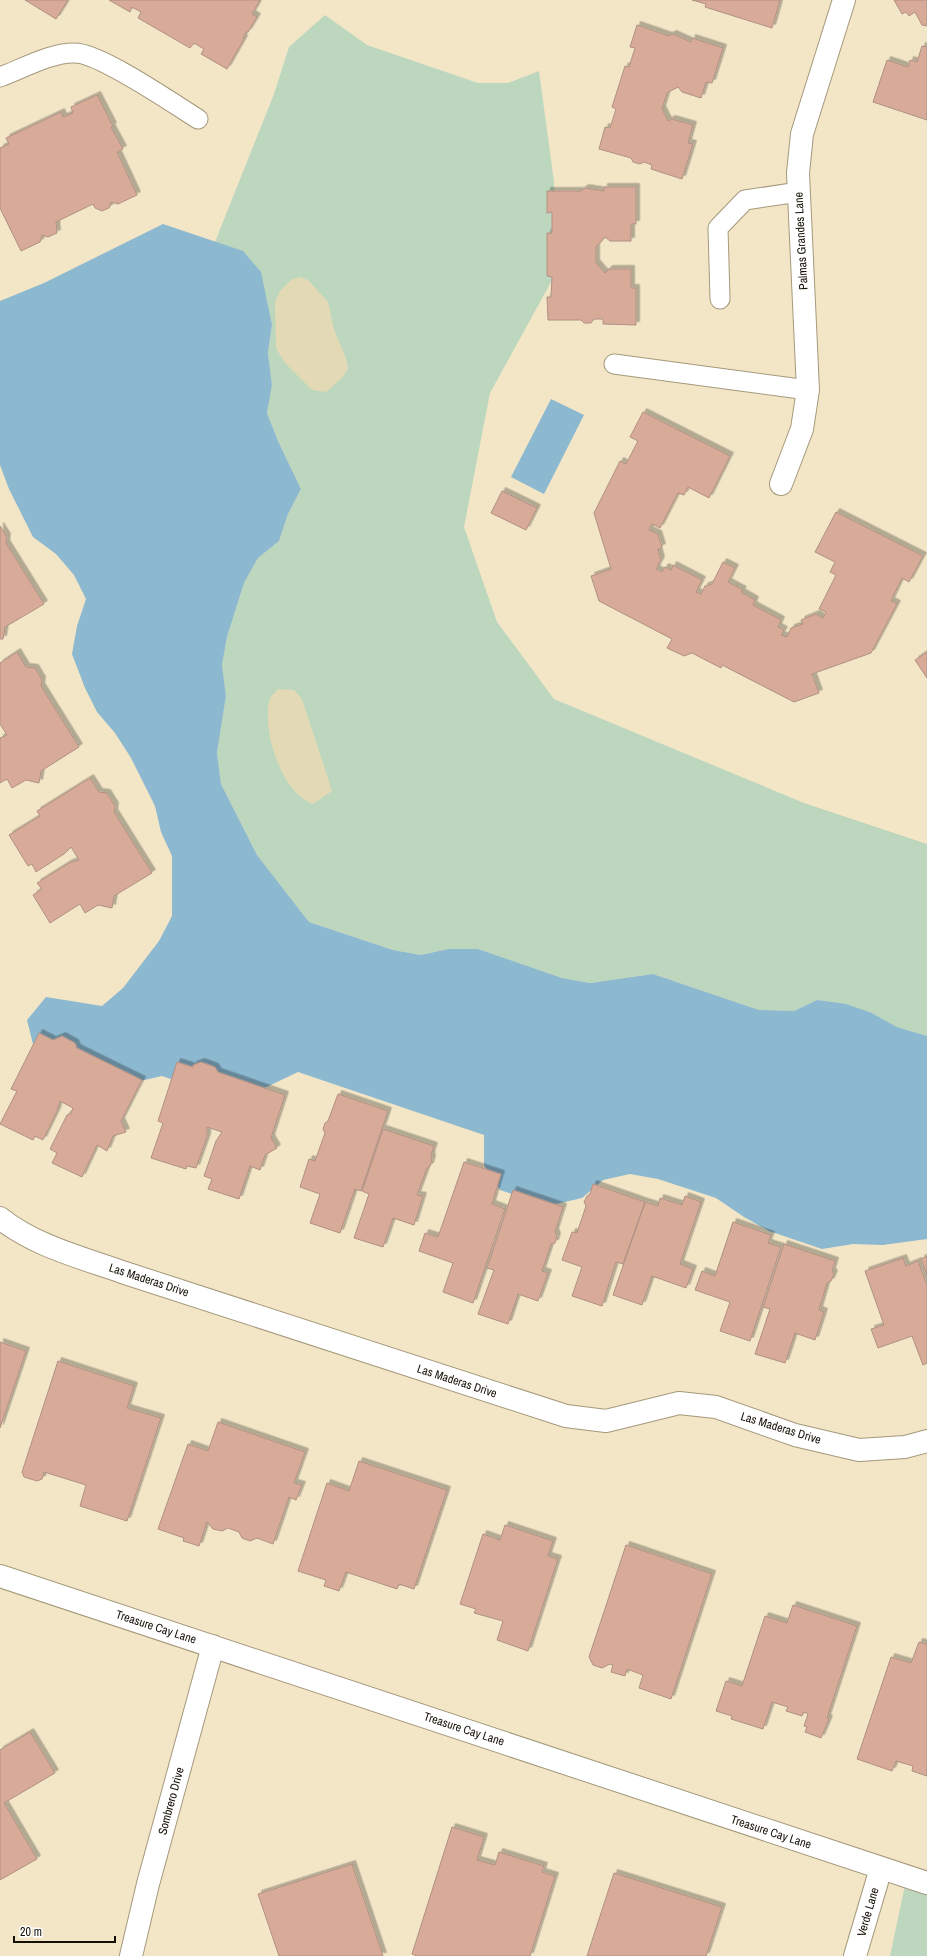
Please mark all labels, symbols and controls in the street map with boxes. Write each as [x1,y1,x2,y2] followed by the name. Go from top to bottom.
[790,192,812,290] street label: Palmas Grandes Lane
[107,1260,191,1300] street label: Las Maderas Drive
[415,1361,499,1401] street label: Las Maderas Drive
[739,1408,823,1448] street label: Las Maderas Drive
[114,1606,198,1648] street label: Treasure Cay Lane
[422,1708,506,1750] street label: Treasure Cay Lane
[154,1765,188,1837] street label: Sombrero Drive
[729,1811,813,1853] street label: Treasure Cay Lane
[853,1886,883,1938] street label: Verde Lane
[14,1918,115,1944] scale bar
[20,1924,42,1940] text: 20 m

